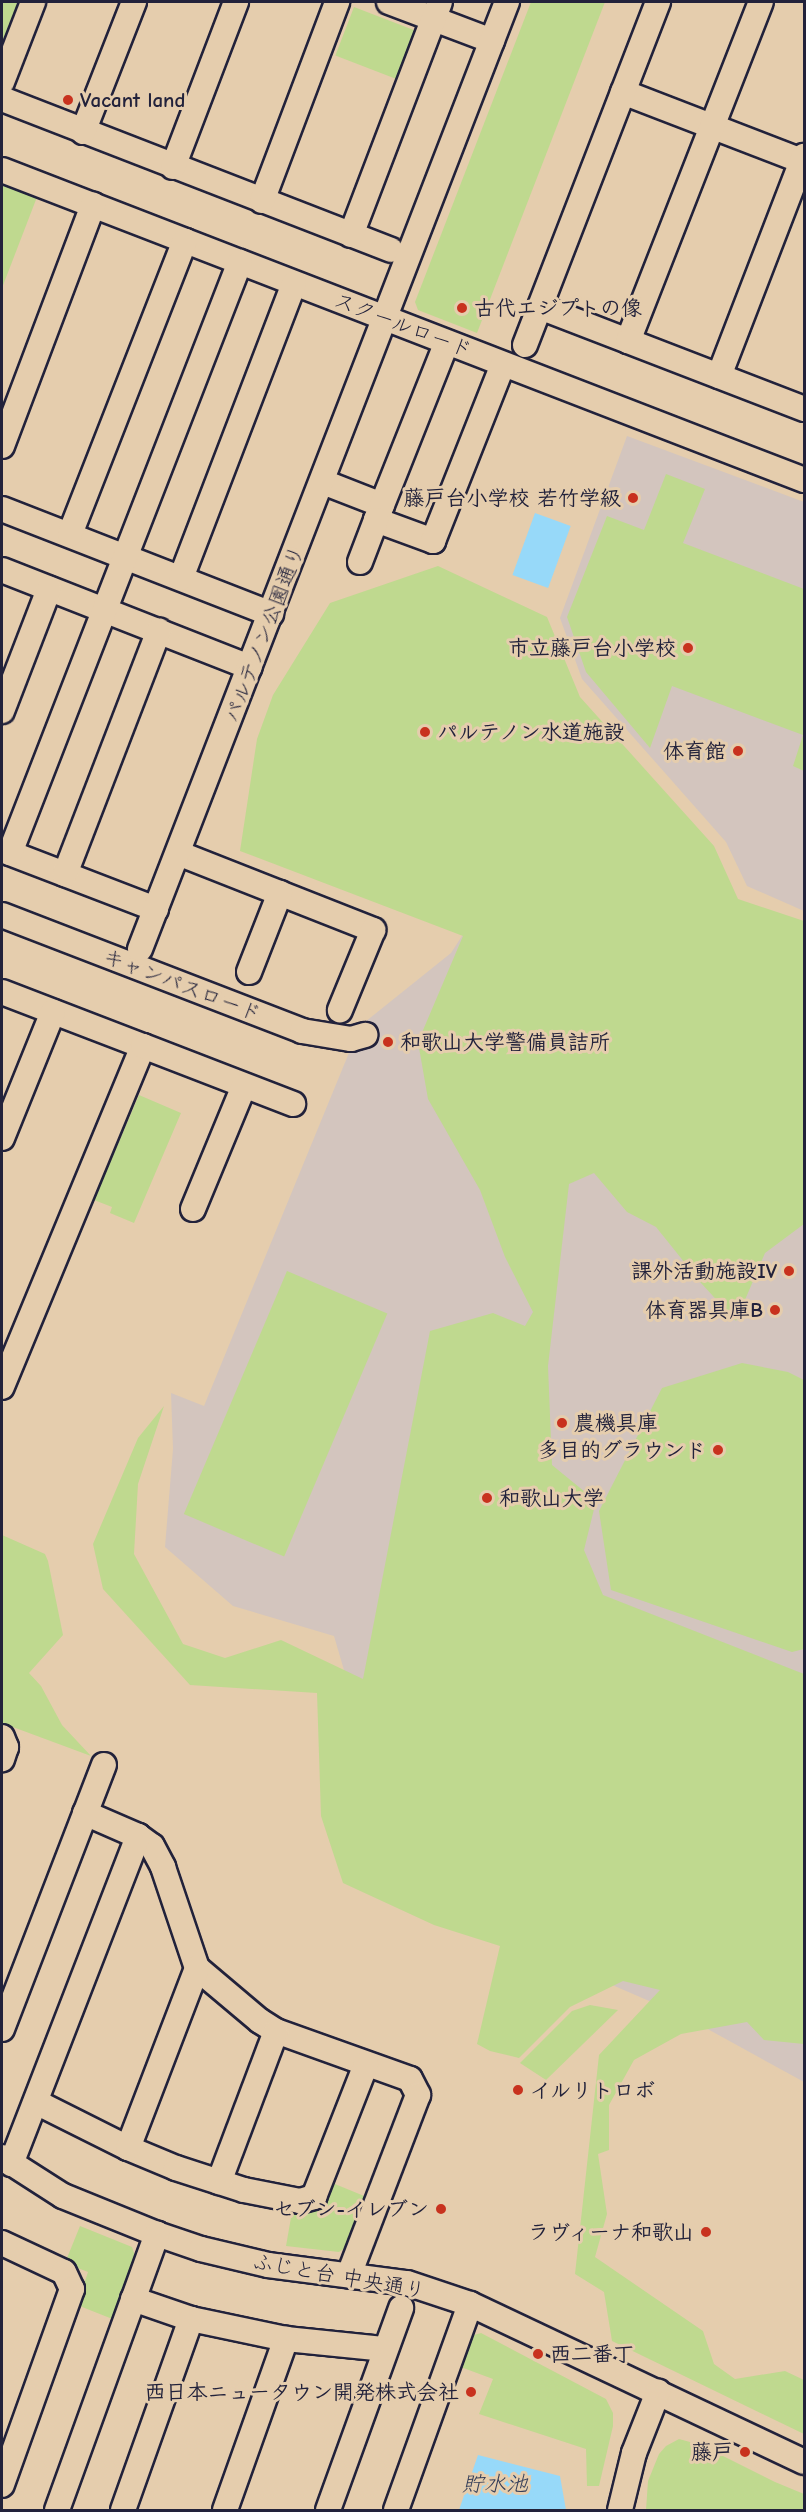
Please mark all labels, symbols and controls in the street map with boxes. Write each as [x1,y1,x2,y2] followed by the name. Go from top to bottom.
[80,87,185,113] place label: Vacant land
[61,93,75,107] marker: Vacant land
[330,287,476,363] street label: スクールロード
[474,295,642,321] place label: 古代エジプトの像
[455,301,469,315] marker: 古代エジプトの像
[404,485,621,511] place label: 藤戸台小学校 若竹学級
[626,491,640,505] marker: 藤戸台小学校 若竹学級
[218,541,310,727] street label: パルテノン公園通り
[508,635,676,661] place label: 市立藤戸台小学校
[681,641,695,655] marker: 市立藤戸台小学校
[437,719,626,745] place label: パルテノン水道施設
[418,725,432,739] marker: パルテノン水道施設
[663,738,726,764] place label: 体育館
[731,744,745,758] marker: 体育館
[99,943,265,1027] street label: キャンパスロード
[400,1029,610,1055] place label: 和歌山大学警備員詰所
[381,1035,395,1049] marker: 和歌山大学警備員詰所
[631,1258,777,1284] place label: 課外活動施設IV
[782,1264,796,1278] marker: 課外活動施設IV
[645,1297,763,1323] place label: 体育器具庫B
[768,1303,782,1317] marker: 体育器具庫B
[574,1410,658,1436] place label: 農機具庫
[555,1416,569,1430] marker: 農機具庫
[538,1437,706,1463] place label: 多目的グラウンド
[711,1443,725,1457] marker: 多目的グラウンド
[499,1485,604,1511] place label: 和歌山大学
[480,1491,494,1505] marker: 和歌山大学
[530,2077,656,2103] place label: イルリトロボ
[511,2083,525,2097] marker: イルリトロボ
[273,2196,429,2222] place label: セブン-イレブン
[434,2202,448,2216] marker: セブン-イレブン
[526,2219,694,2245] place label: ラヴィーナ和歌山
[699,2225,713,2239] marker: ラヴィーナ和歌山
[251,2248,427,2304] street label: ふじと台 中央通り
[550,2341,634,2367] place label: 西二番丁
[531,2347,545,2361] marker: 西二番丁
[144,2379,459,2405] place label: 西日本ニュータウン開発株式会社
[464,2385,478,2399] marker: 西日本ニュータウン開発株式会社
[691,2439,733,2465] place label: 藤戸
[738,2445,752,2459] marker: 藤戸
[462,2472,528,2498] water label: 貯水池

